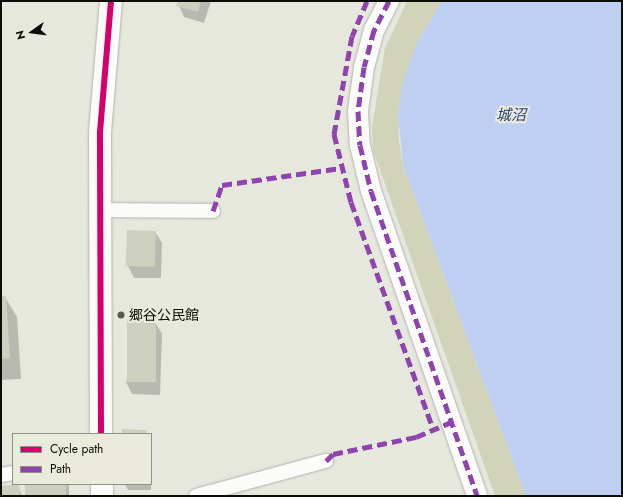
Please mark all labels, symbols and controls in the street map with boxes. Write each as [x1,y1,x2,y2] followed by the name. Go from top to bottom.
[12,12,52,52] north arrow
[12,29,29,41] text: N
[496,107,526,125] water label: 城沼
[129,307,199,323] place label: 郷谷公民館
[116,310,126,320] marker: 郷谷公民館
[12,433,152,485] legend
[50,440,103,458] text: Cycle path
[50,460,71,478] text: Path

